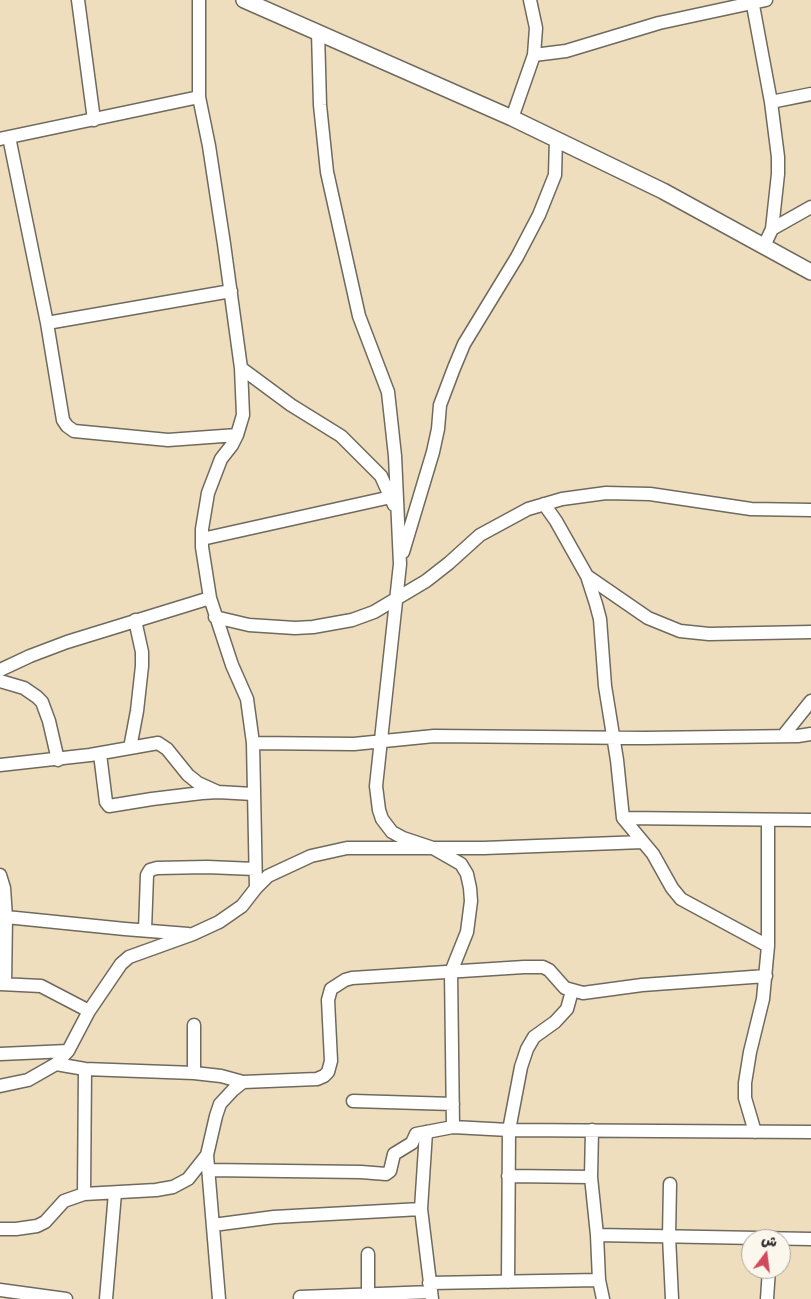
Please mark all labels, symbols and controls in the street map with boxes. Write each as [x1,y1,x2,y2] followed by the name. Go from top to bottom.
[741,1229,791,1279] north arrow
[760,1229,780,1251] text: ش

